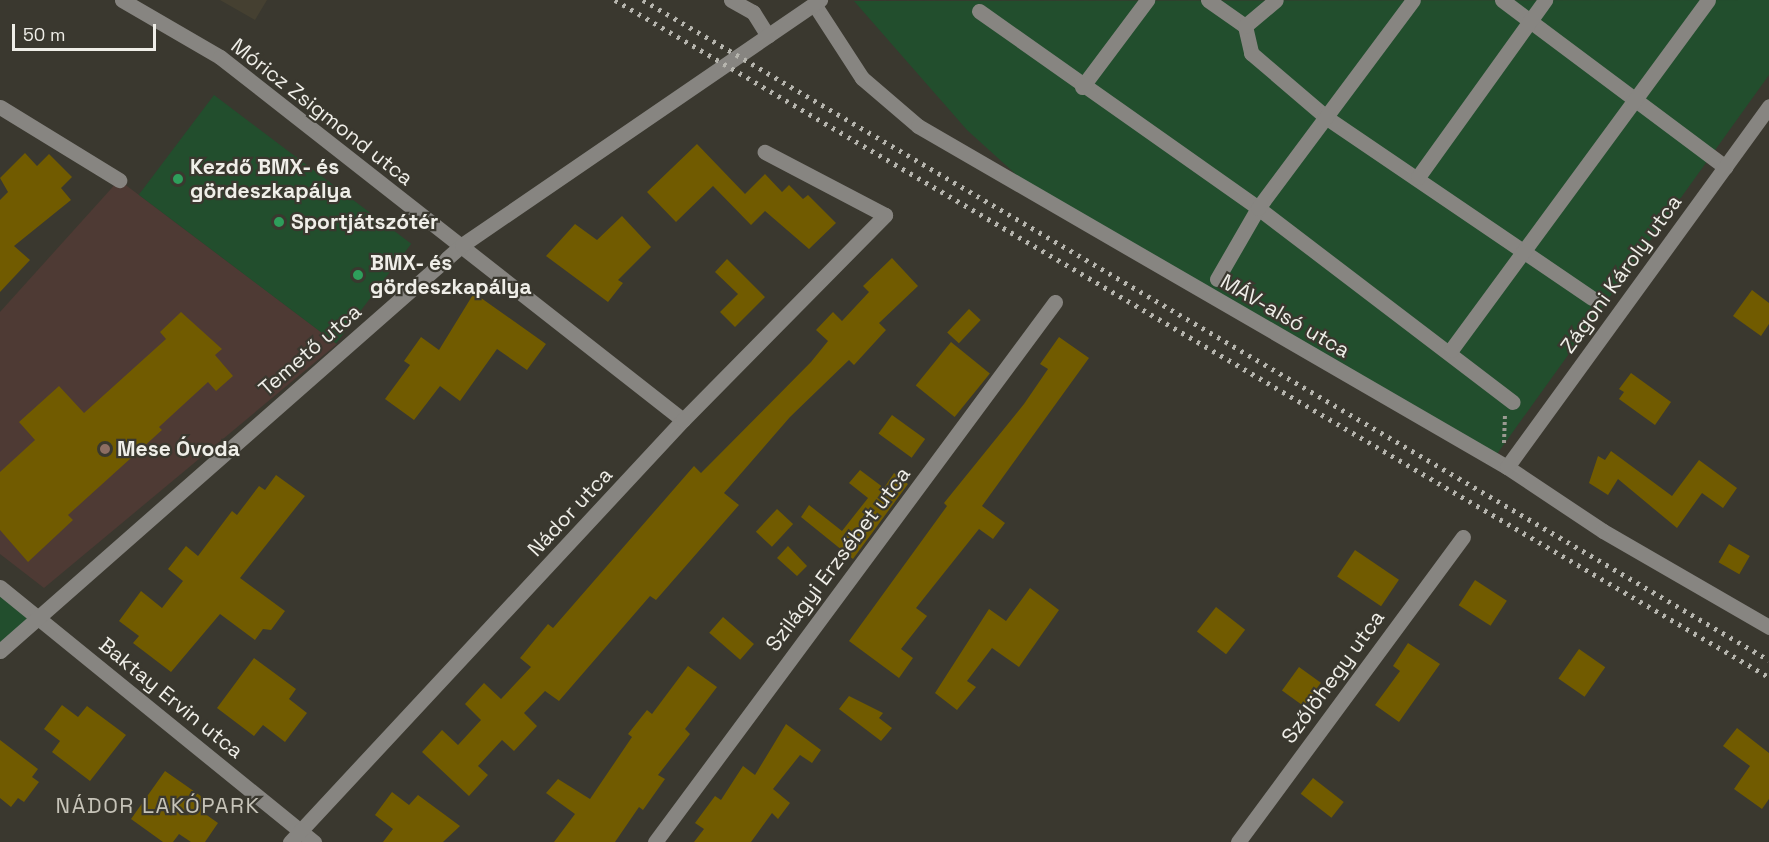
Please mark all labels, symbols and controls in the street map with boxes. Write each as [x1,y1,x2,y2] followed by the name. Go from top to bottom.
[15,12,159,50] scale bar
[23,23,65,46] text: 50 m
[226,33,418,191] street label: Móricz Zsigmond utca
[190,154,352,204] place label: Kezdő BMX- és gördeszkapálya
[171,172,185,186] marker: Kezdő BMX- és gördeszkapálya
[1555,190,1687,358] street label: Zágoni Károly utca
[291,209,438,235] place label: Sportjátszótér
[272,215,286,229] marker: Sportjátszótér
[370,250,532,300] place label: BMX- és gördeszkapálya
[351,268,365,282] marker: BMX- és gördeszkapálya
[1216,269,1354,363] street label: MÁV-alsó utca
[254,299,366,401] street label: Temető utca
[117,436,240,462] place label: Mese Óvoda
[98,442,112,456] marker: Mese Óvoda
[522,462,618,562] street label: Nádor utca
[760,462,916,656] street label: Szilágyi Erzsébet utca
[1276,606,1390,748] street label: Szőlöhegy utca
[94,632,248,764] street label: Baktay Ervin utca
[56,793,260,819] district label: NÁDOR LAKÓPARK

